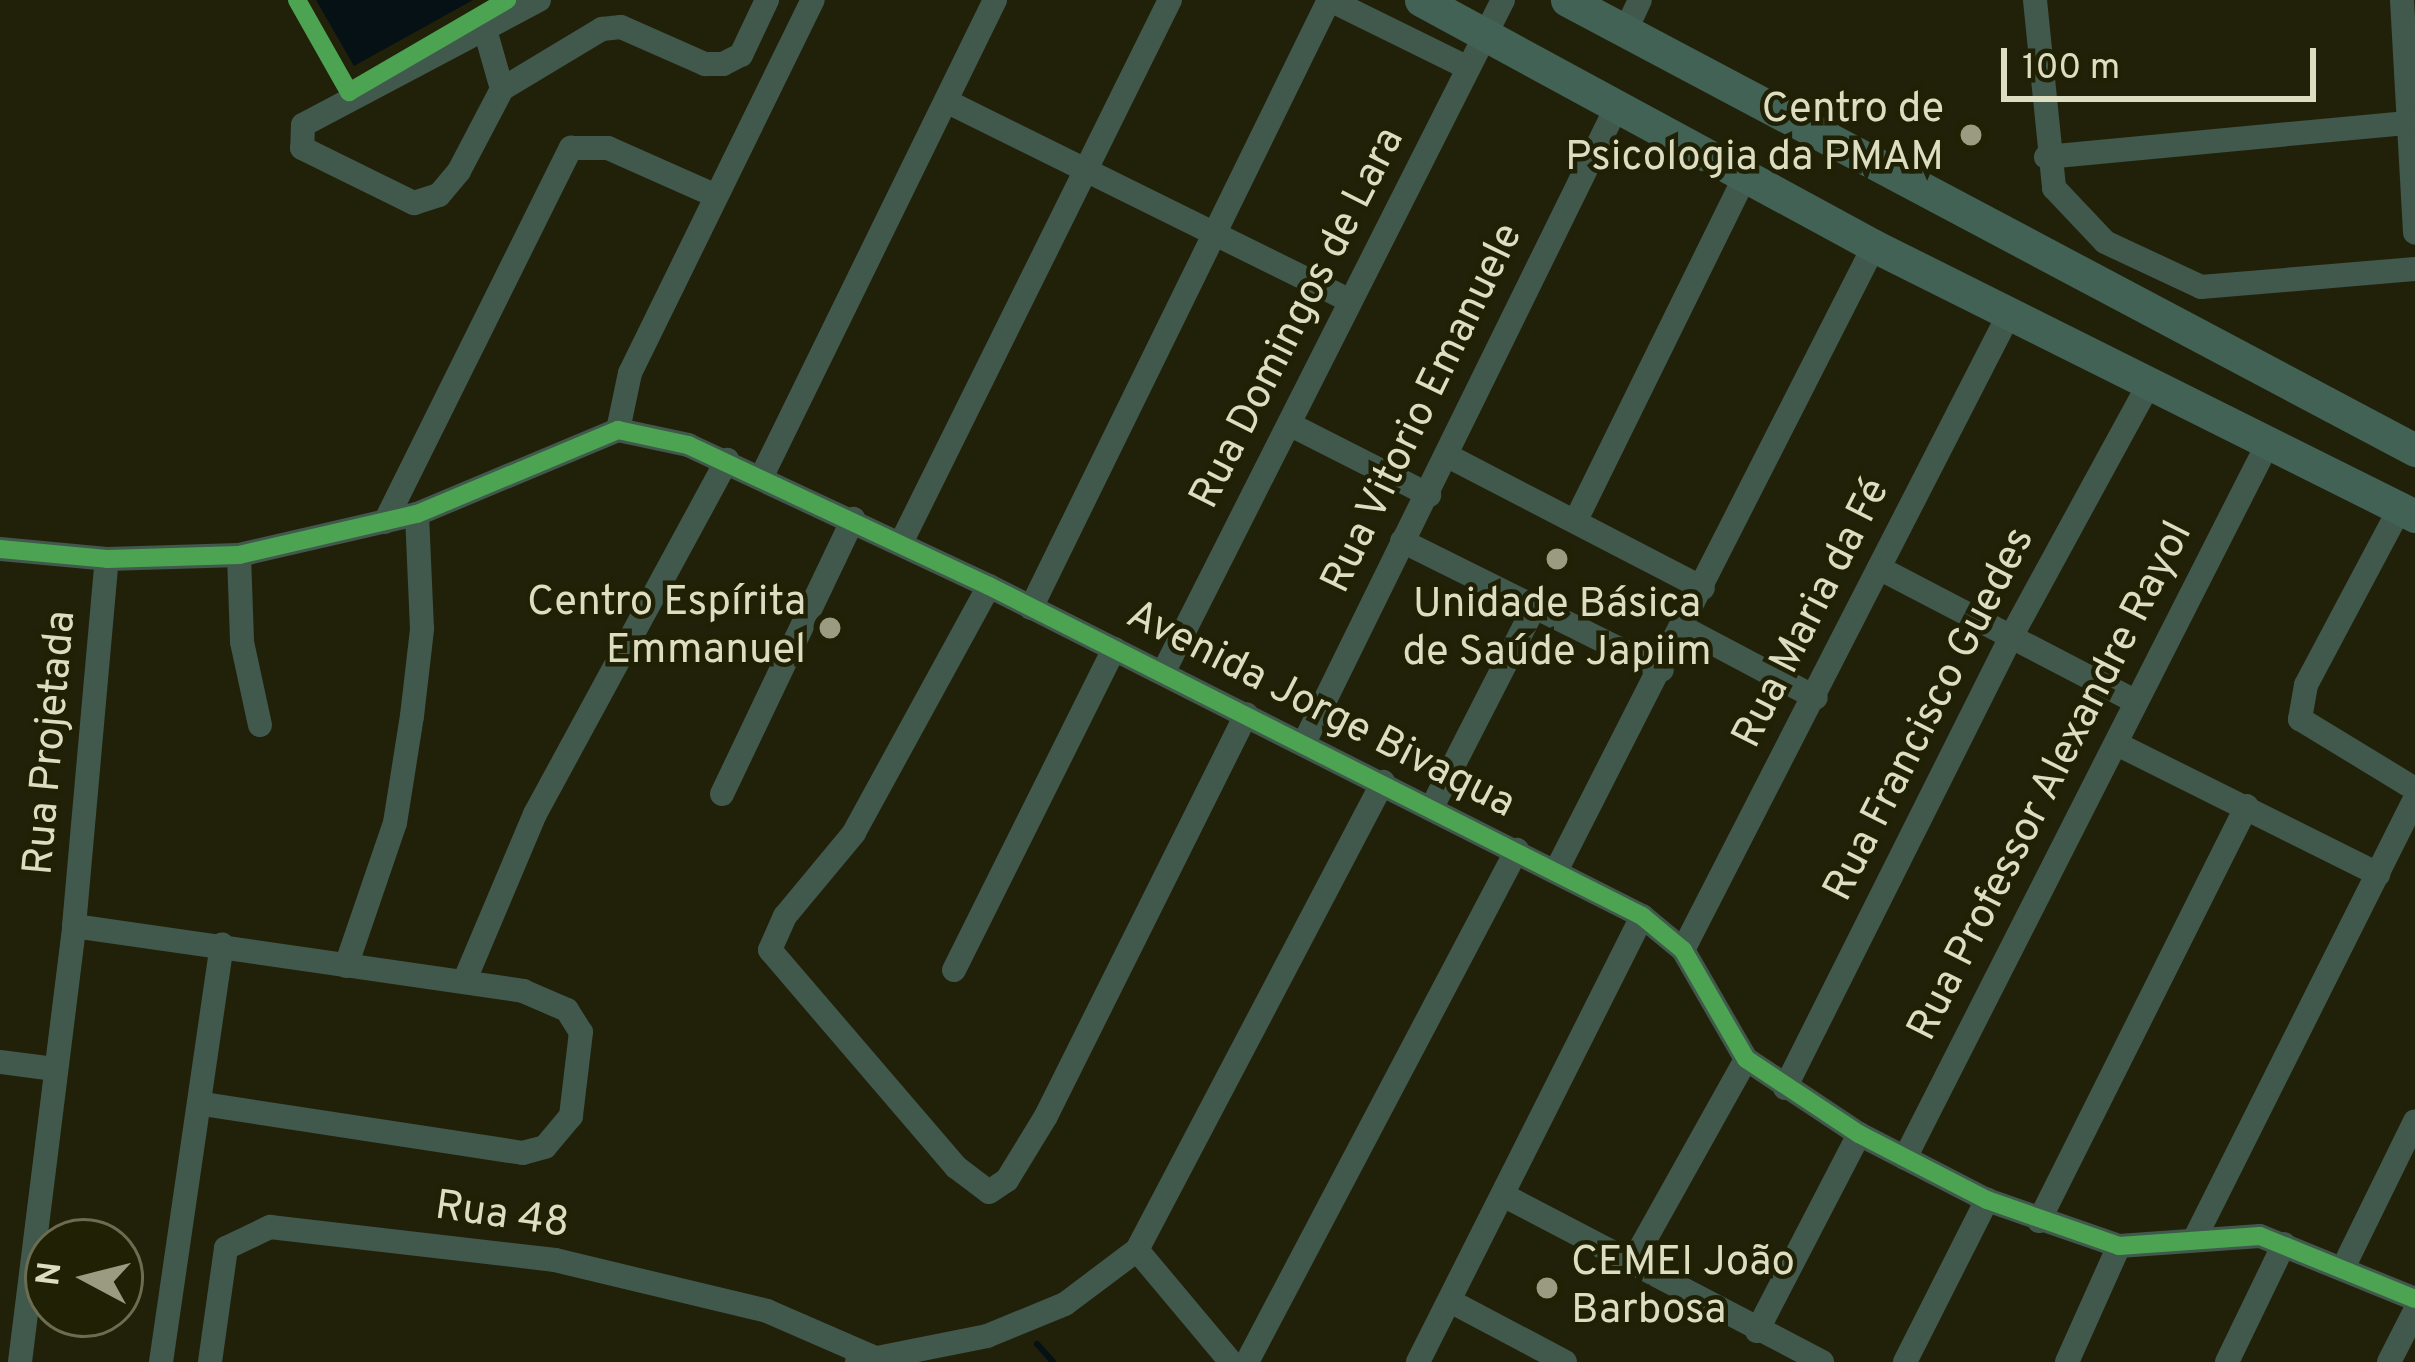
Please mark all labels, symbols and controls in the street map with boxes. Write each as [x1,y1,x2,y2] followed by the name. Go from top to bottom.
[2007,24,2322,98] scale bar
[2022,46,2120,92] text: 100 m
[1565,86,1944,184] place label: Centro de Psicologia da PMAM
[1955,119,1987,151] marker: Centro de Psicologia da PMAM
[1181,120,1417,518] street label: Rua Domingos de Lara
[1312,215,1536,603] street label: Rua Vitorio Emanuele
[1723,471,1903,757] street label: Rua Maria da Fé
[1899,513,2205,1051] street label: Rua Professor Alexandre Rayol
[1815,520,2047,910] street label: Rua Francisco Guedes
[1541,543,1573,575] marker: Unidade Básica de Saúde Japiim
[527,579,806,678] place label: Centro Espírita Emmanuel
[1402,581,1712,680] place label: Unidade Básica de Saúde Japiim
[1117,591,1523,831] street label: Avenida Jorge Bivaqua
[15,609,89,877] street label: Rua Projetada
[817,615,843,641] marker: Centro Espírita Emmanuel
[432,1183,572,1251] street label: Rua 48
[24,1218,144,1338] north arrow
[1571,1239,1795,1338] place label: CEMEI João Barbosa
[29,1260,74,1288] text: N
[1534,1275,1560,1301] marker: CEMEI João Barbosa

